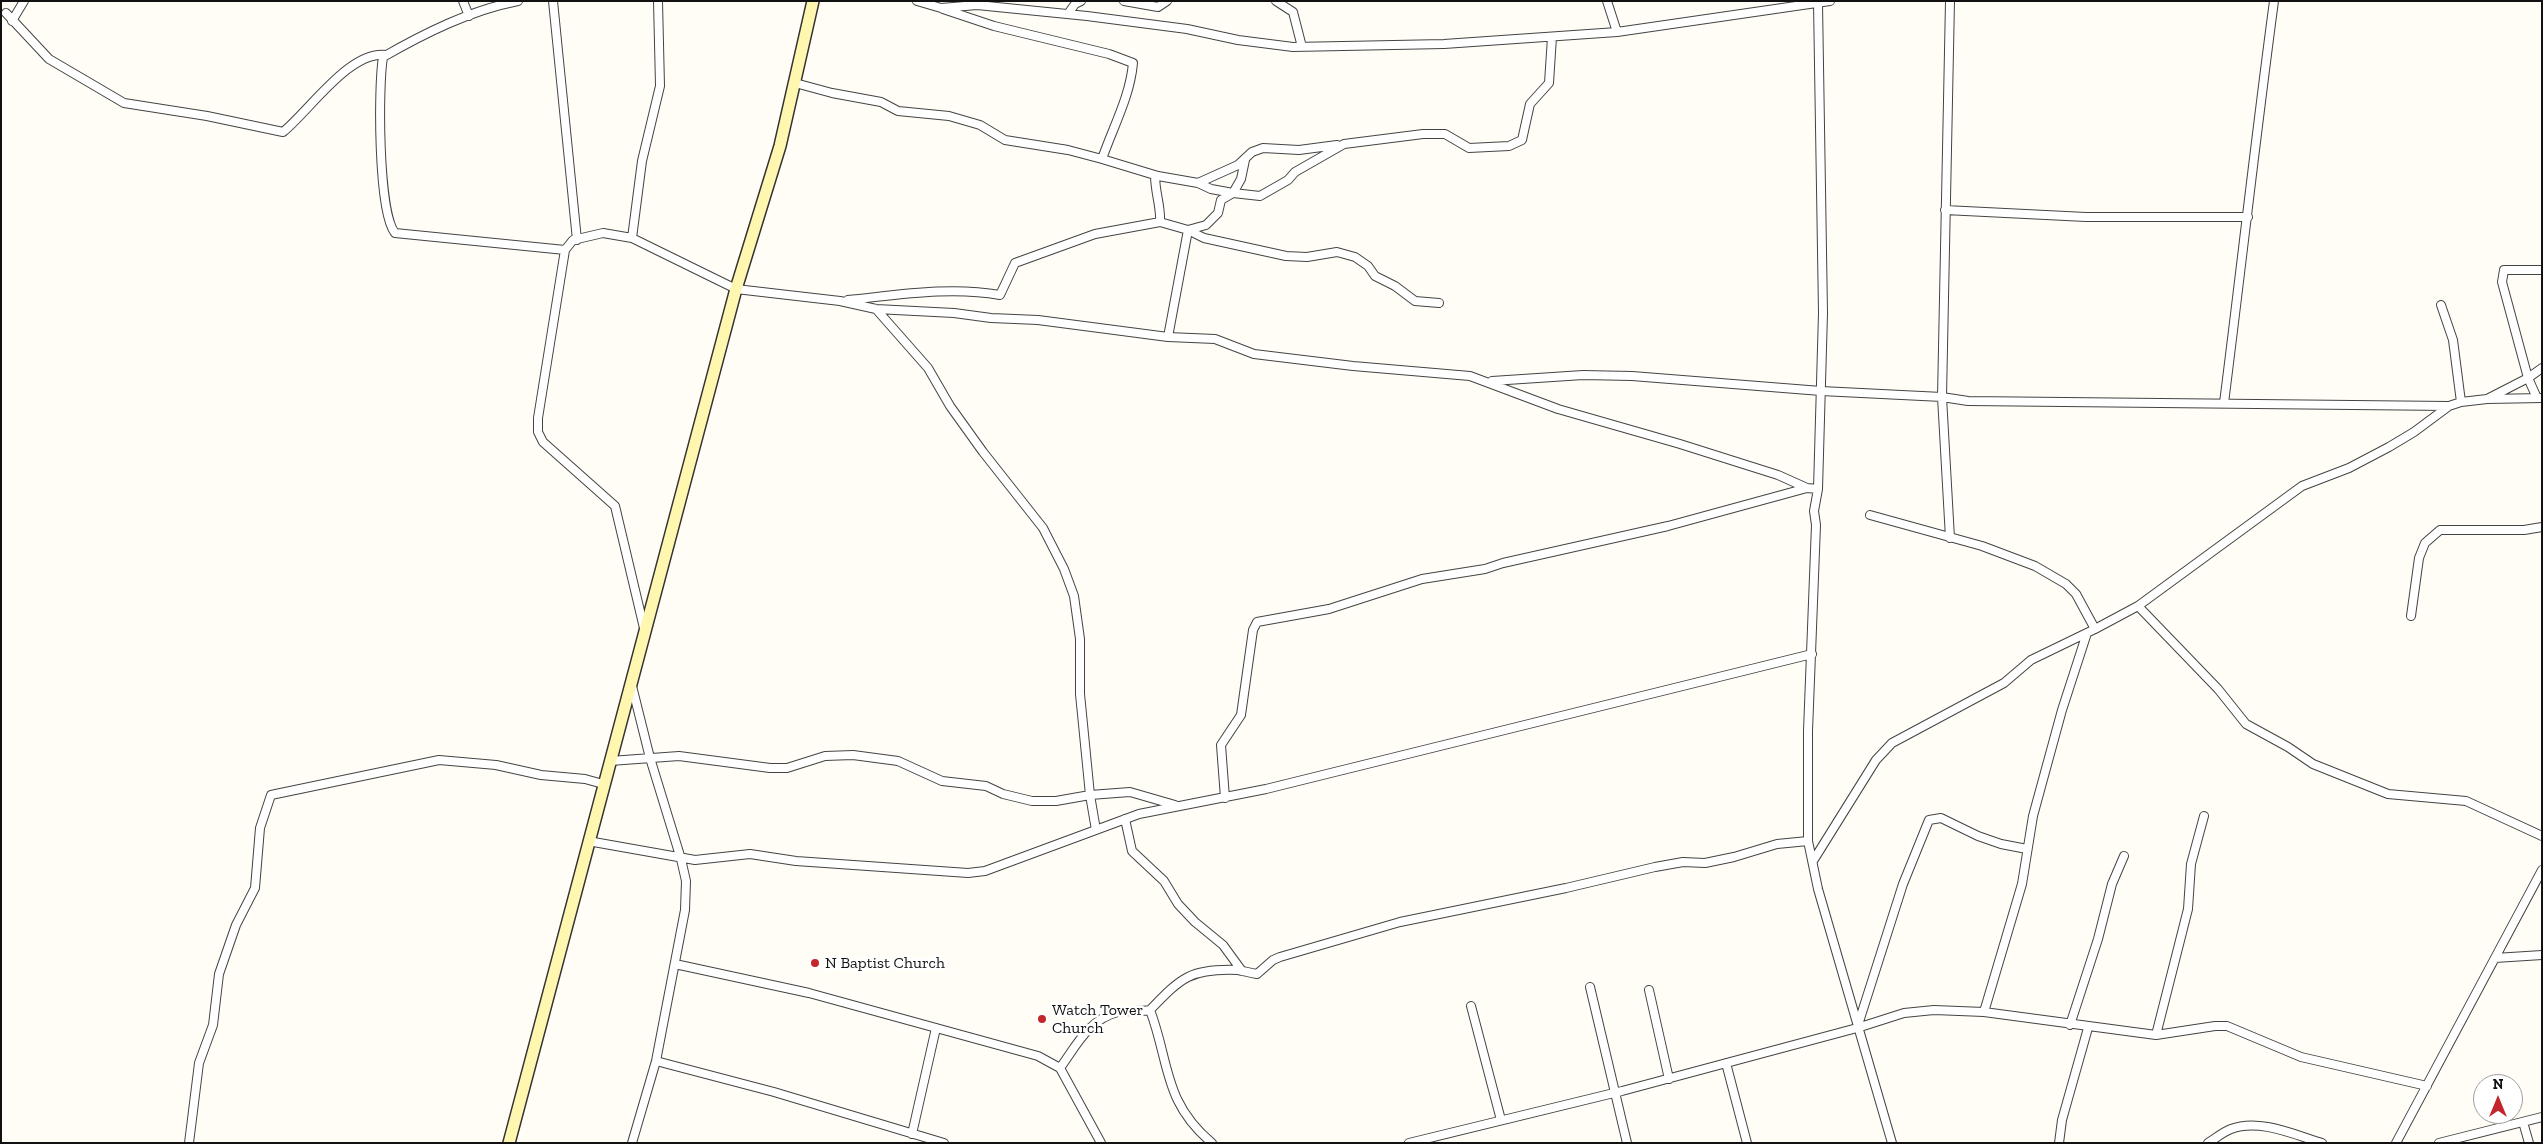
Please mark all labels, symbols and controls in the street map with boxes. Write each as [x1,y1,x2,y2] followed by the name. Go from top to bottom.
[825,953,945,973] place label: N Baptist Church
[809,957,821,969] marker: N Baptist Church
[1052,1000,1143,1038] place label: Watch Tower Church
[1036,1013,1048,1025] marker: Watch Tower Church
[2473,1074,2523,1124] north arrow
[2493,1076,2503,1093] text: N

